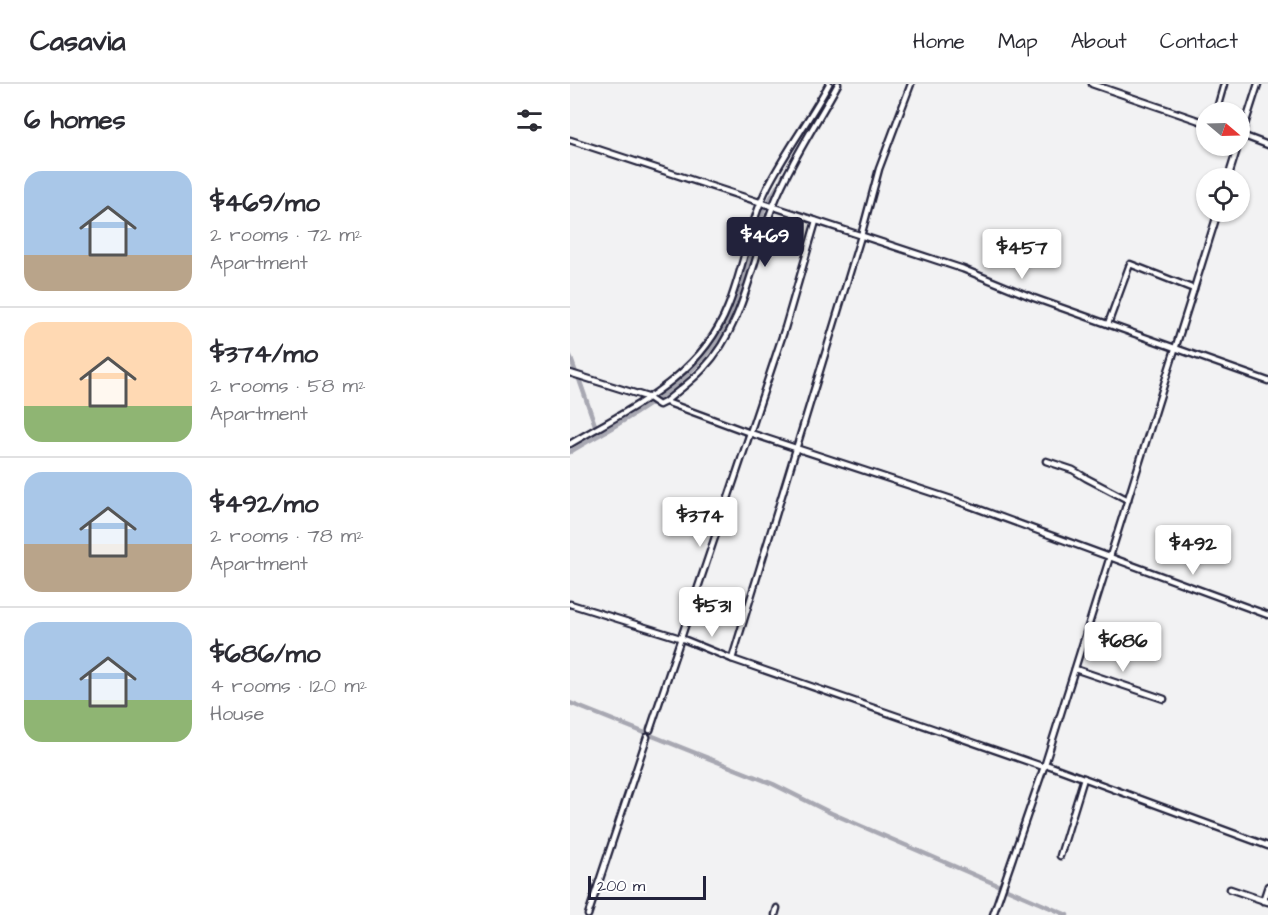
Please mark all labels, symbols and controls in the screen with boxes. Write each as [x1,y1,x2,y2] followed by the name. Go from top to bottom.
[30,22,125,61] text: Casavia
[913,27,965,56] text: Home
[998,27,1038,56] text: Map
[1071,27,1127,56] text: About
[1160,27,1238,56] text: Contact
[24,102,126,138] text: 6 homes
[1196,102,1250,156] north arrow
[1196,102,1250,222] map controls
[513,104,546,137] icon: filters
[1196,168,1250,222] button: locate
[210,185,320,221] text: $469/mo
[72,195,144,267] icon: home
[729,217,801,268] pin: $469
[210,221,362,249] text: 2 rooms · 72 m²
[741,222,789,250] text: $469
[986,229,1058,280] pin: $457
[996,234,1048,262] text: $457
[210,249,308,277] text: Apartment
[210,336,318,372] text: $374/mo
[72,346,144,418] icon: home
[210,372,366,400] text: 2 rooms · 58 m²
[210,400,308,428] text: Apartment
[210,486,319,522] text: $492/mo
[72,496,144,568] icon: home
[664,497,736,548] pin: $374
[676,502,724,530] text: $374
[210,522,364,550] text: 2 rooms · 78 m²
[1157,525,1229,576] pin: $492
[1169,530,1217,558] text: $492
[210,550,308,578] text: Apartment
[676,587,748,638] pin: $531
[693,592,731,620] text: $531
[1087,622,1159,673] pin: $686
[1098,627,1148,655] text: $686
[210,636,321,672] text: $686/mo
[72,646,144,718] icon: home
[210,672,367,700] text: 4 rooms · 120 m²
[210,700,264,728] text: House
[588,873,706,900] scale bar
[597,875,645,897] text: 200 m

